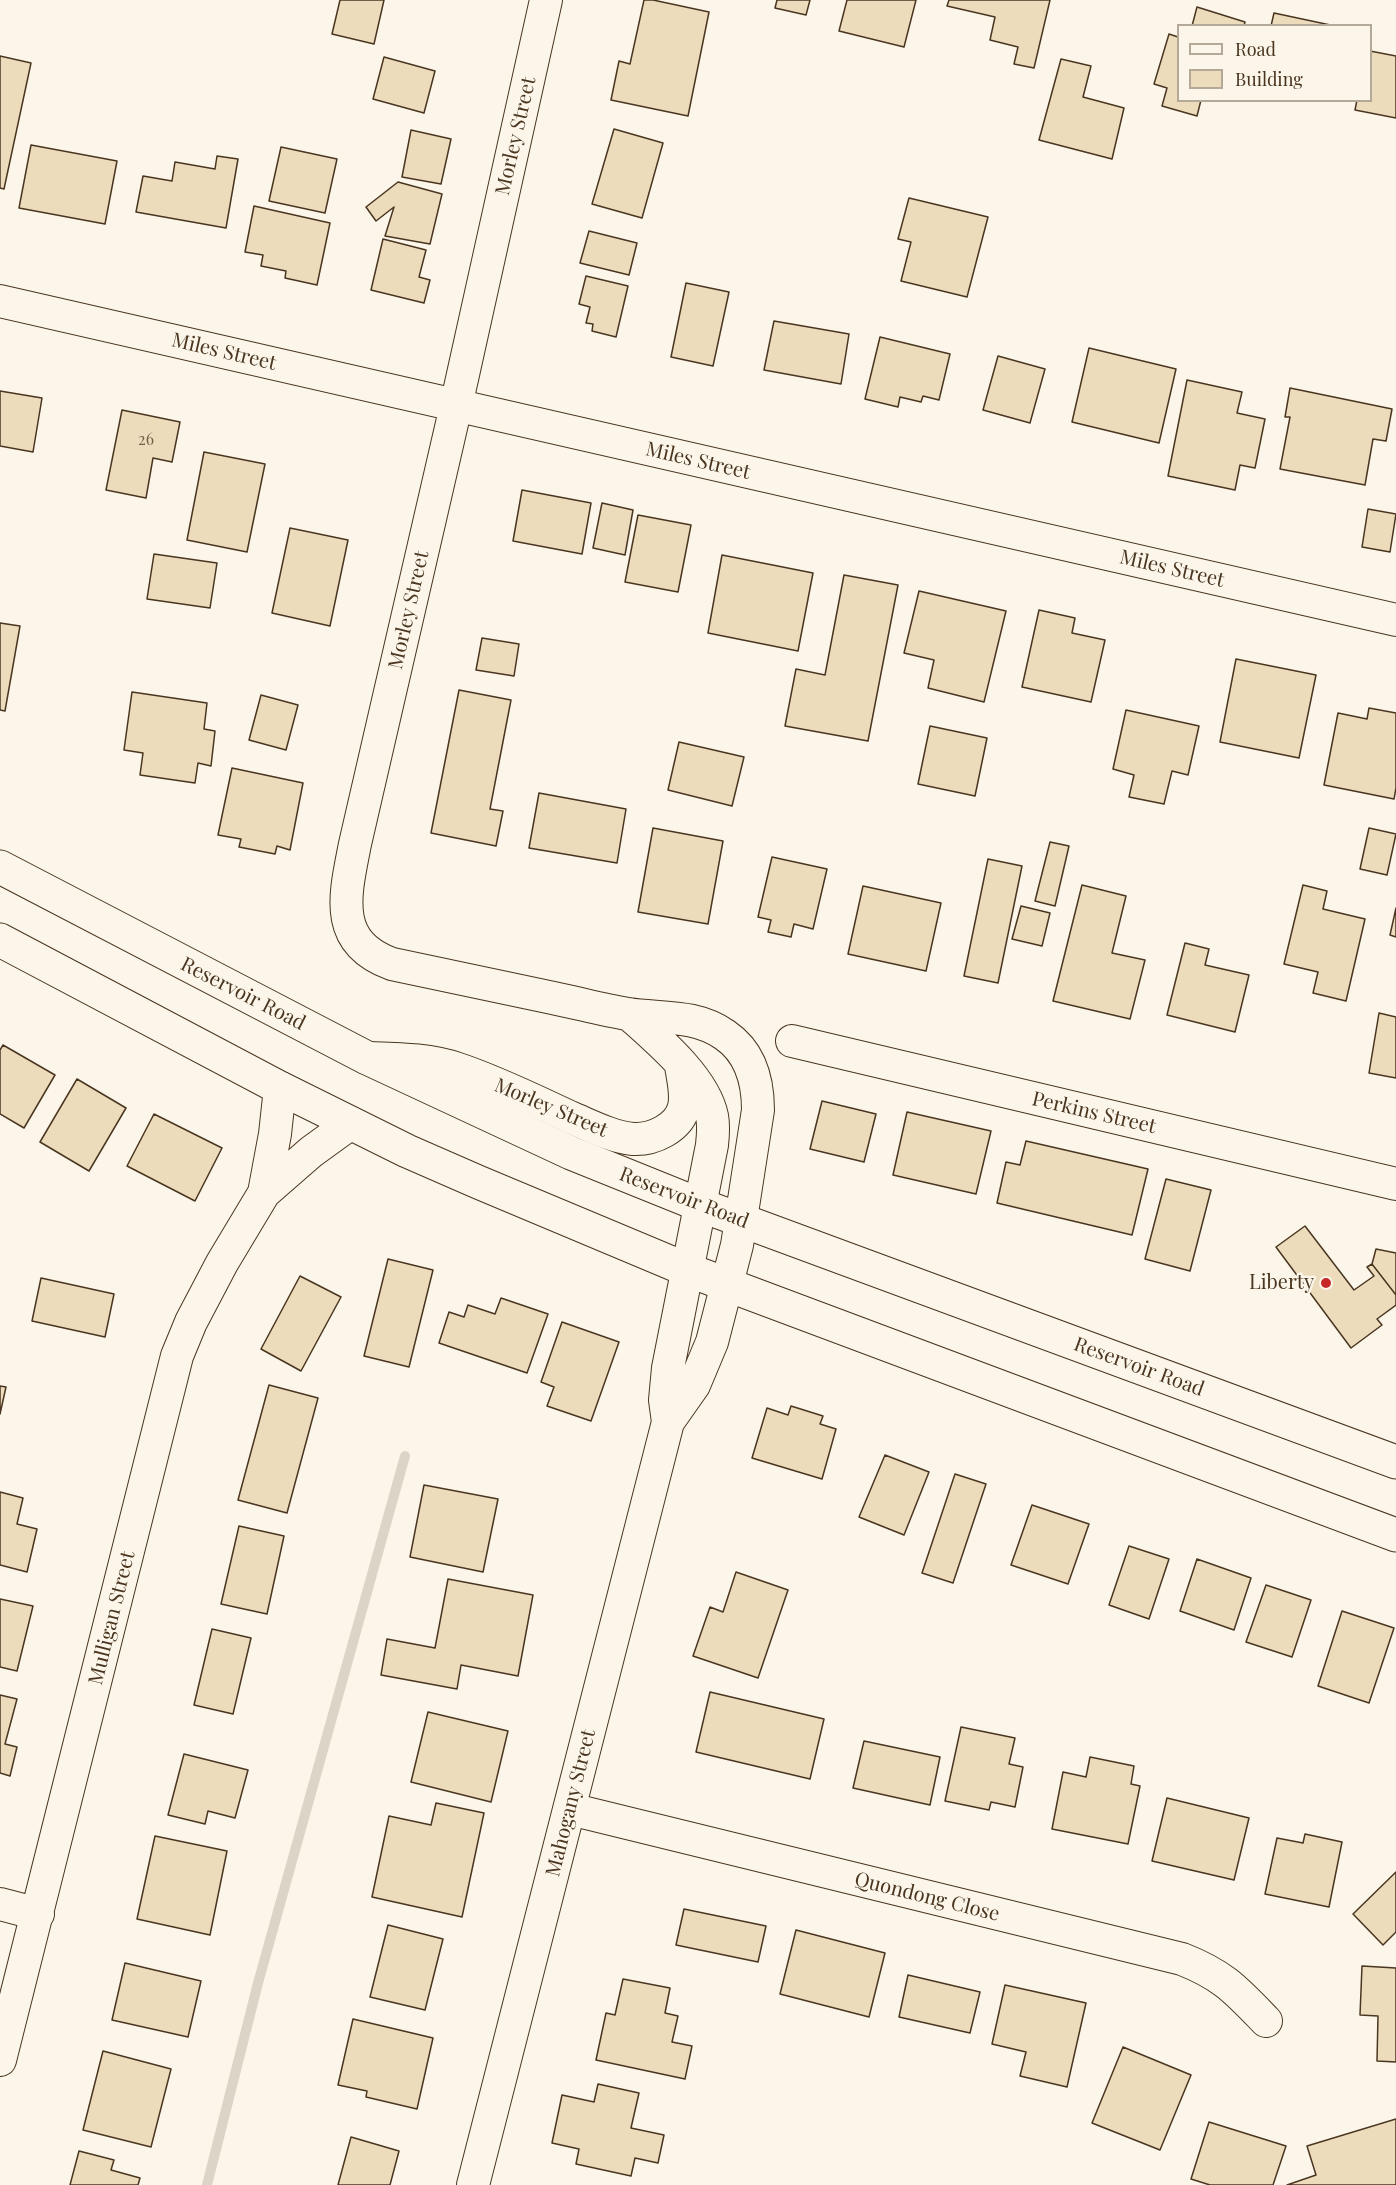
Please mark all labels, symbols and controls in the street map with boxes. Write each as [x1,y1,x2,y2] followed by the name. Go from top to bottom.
[1177,24,1372,102] legend
[1235,37,1276,61] text: Road
[1235,67,1303,91] text: Building
[491,74,541,198] street label: Morley Street
[169,328,279,376] street label: Miles Street
[138,430,154,450] house number: 26
[643,437,753,485] street label: Miles Street
[1117,545,1227,593] street label: Miles Street
[384,548,434,672] street label: Morley Street
[177,952,309,1036] street label: Reservoir Road
[491,1073,611,1143] street label: Morley Street
[1030,1087,1158,1139] street label: Perkins Street
[616,1162,752,1234] street label: Reservoir Road
[1249,1271,1314,1295] place label: Liberty
[1319,1276,1333,1290] marker: Liberty
[1071,1332,1207,1402] street label: Reservoir Road
[84,1549,140,1687] street label: Mulligan Street
[541,1727,601,1879] street label: Mahogany Street
[852,1867,1002,1927] street label: Quondong Close

